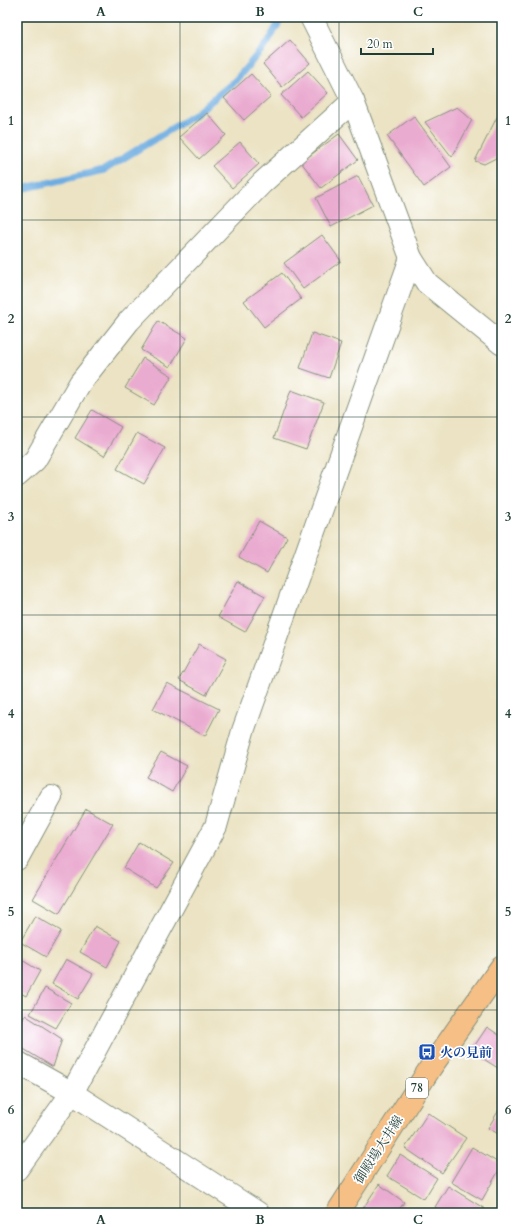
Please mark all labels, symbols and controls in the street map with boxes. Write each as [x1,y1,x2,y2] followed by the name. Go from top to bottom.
[96,3,106,21] text: A
[255,3,265,21] text: B
[413,3,423,21] text: C
[361,30,433,56] scale bar
[367,36,394,52] text: 20 m
[8,112,14,130] text: 1
[505,112,511,130] text: 1
[8,310,15,328] text: 2
[505,310,512,328] text: 2
[8,508,15,526] text: 3
[505,508,512,526] text: 3
[8,705,15,723] text: 4
[505,705,512,723] text: 4
[8,903,14,921] text: 5
[505,903,511,921] text: 5
[417,1042,437,1062] bus stop icon: 火の見前
[440,1044,492,1062] place label: 火の見前
[406,1078,428,1098] road number: 78
[8,1101,15,1119] text: 6
[505,1101,512,1119] text: 6
[350,1112,408,1187] street label: 御殿場大井線
[96,1211,106,1229] text: A
[255,1211,265,1229] text: B
[413,1211,423,1229] text: C

